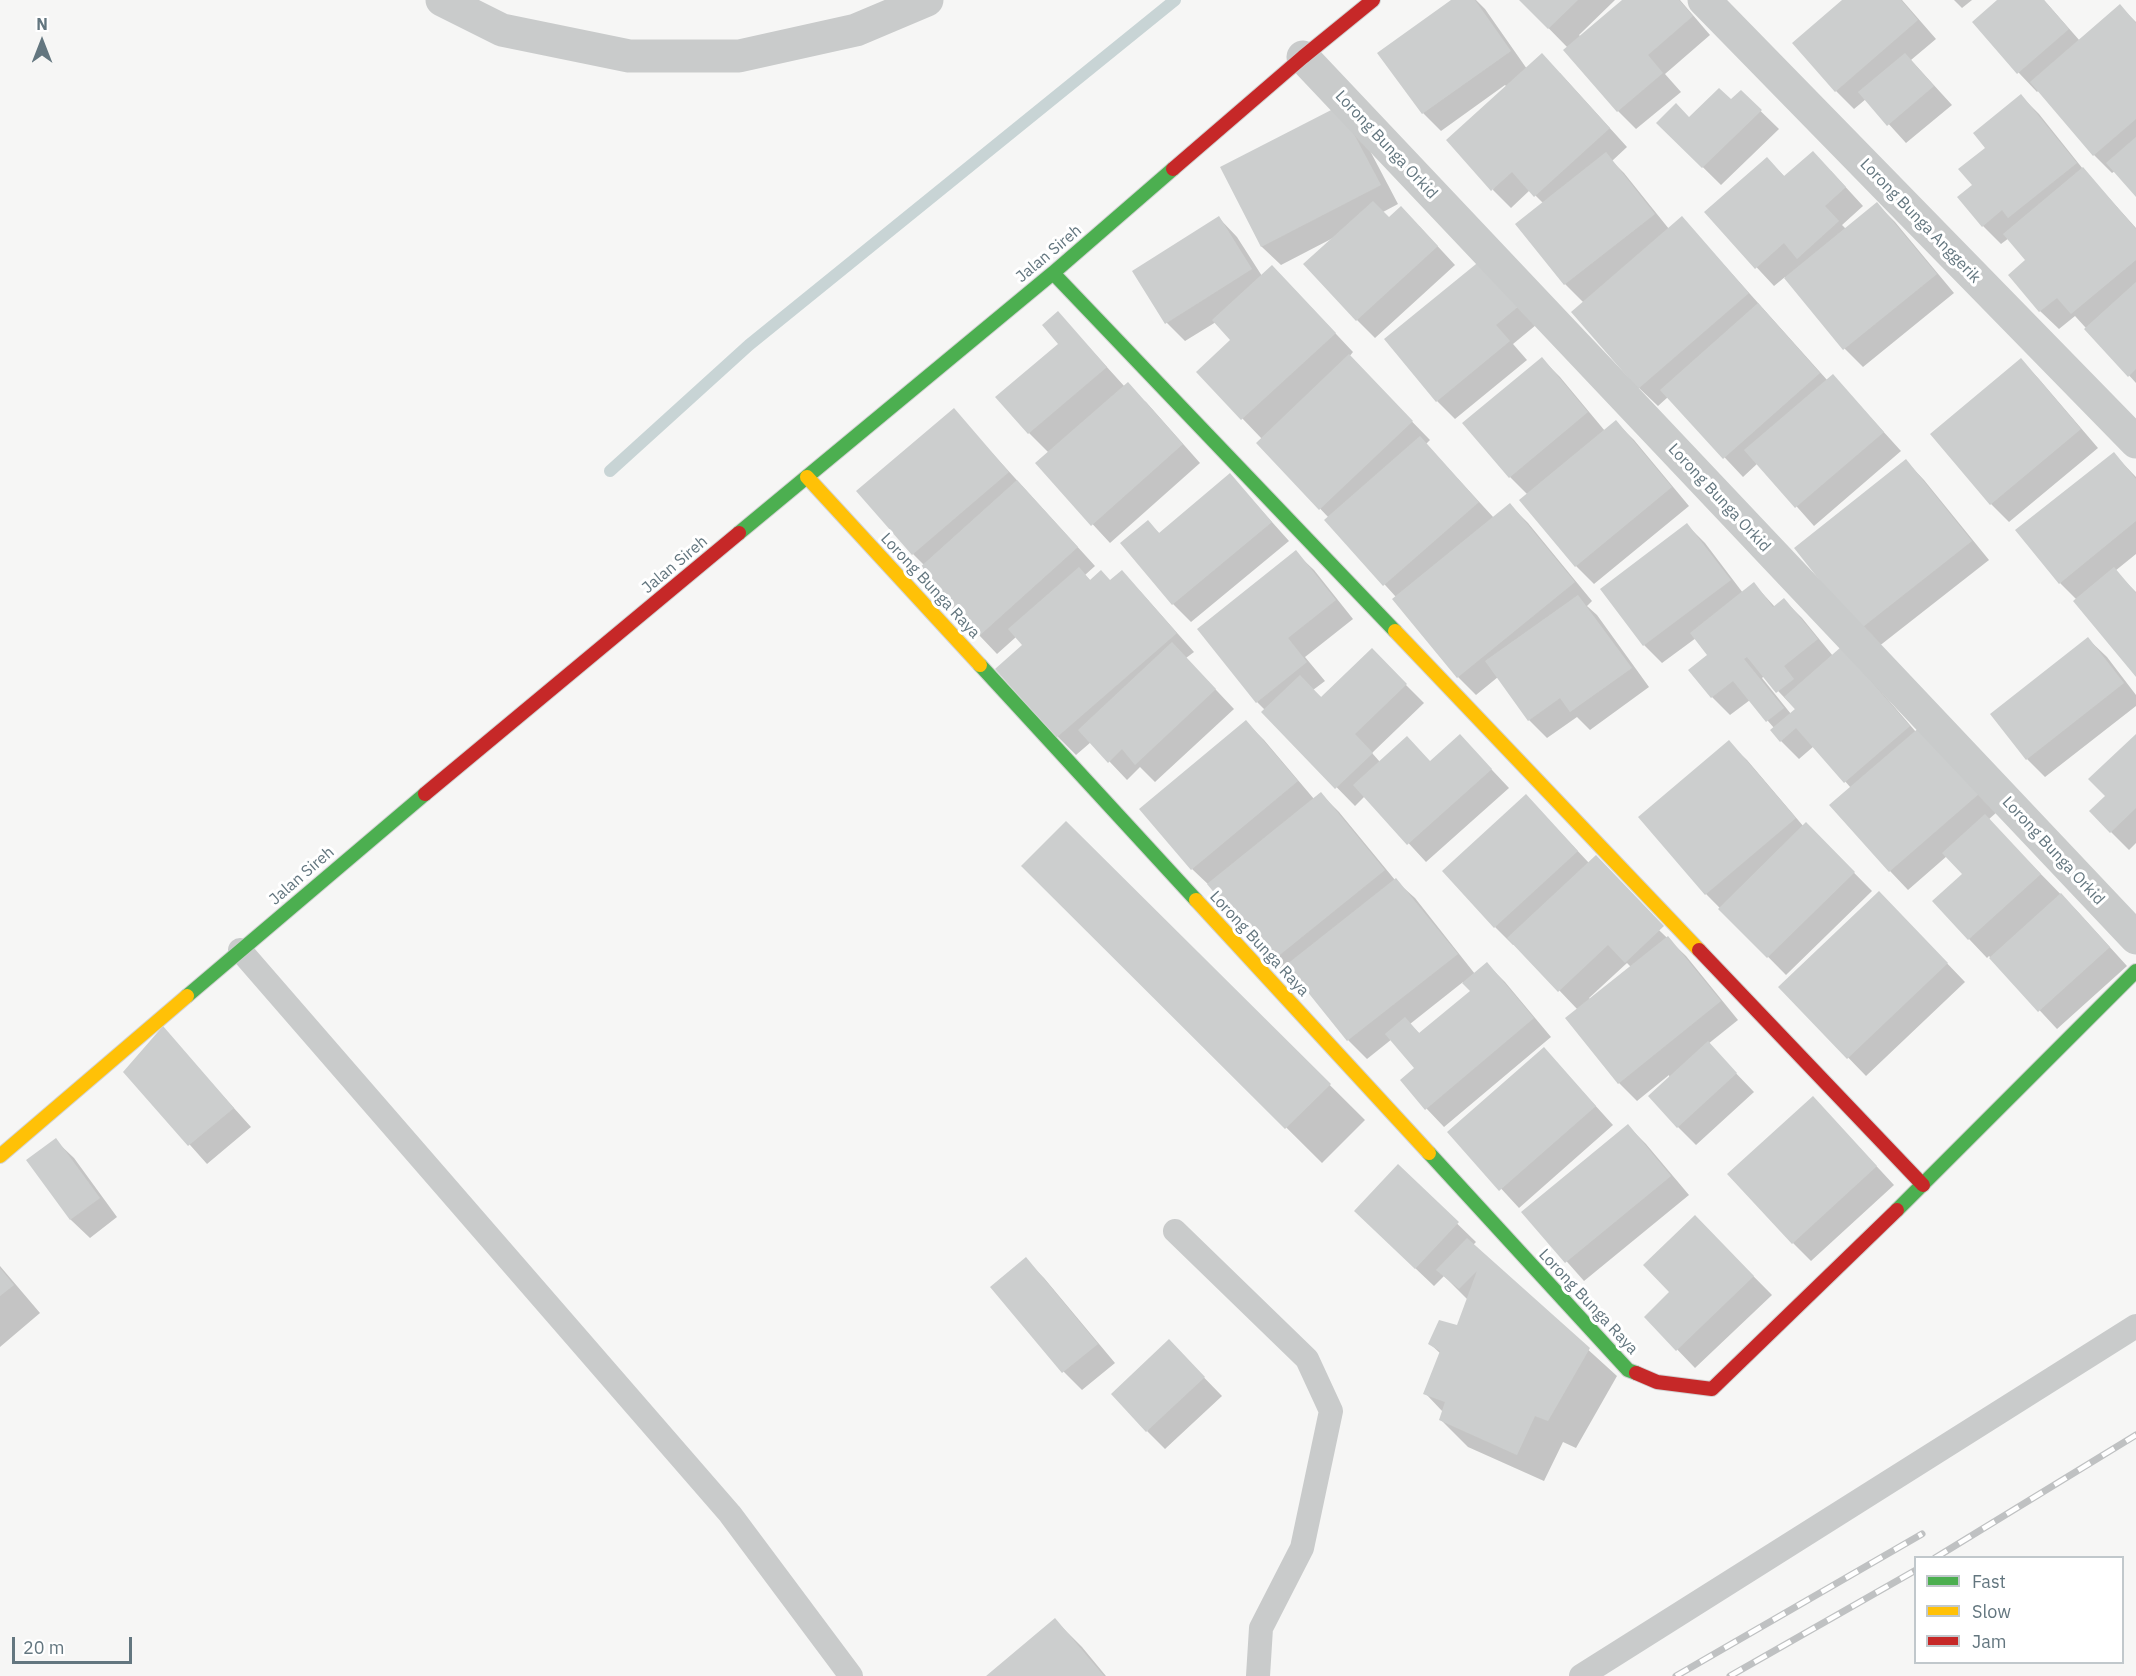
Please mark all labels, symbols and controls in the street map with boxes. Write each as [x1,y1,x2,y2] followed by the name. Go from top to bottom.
[12,12,72,72] north arrow
[36,14,48,34] text: N
[1331,87,1441,203] street label: Lorong Bunga Orkid
[1856,155,1984,287] street label: Lorong Bunga Anggerik
[1012,221,1086,287] street label: Jalan Sireh
[1664,440,1774,556] street label: Lorong Bunga Orkid
[876,529,984,643] street label: Lorong Bunga Raya
[638,532,712,598] street label: Jalan Sireh
[1998,793,2108,909] street label: Lorong Bunga Orkid
[266,843,338,909] street label: Jalan Sireh
[1205,887,1313,1001] street label: Lorong Bunga Raya
[1534,1245,1642,1359] street label: Lorong Bunga Raya
[1914,1556,2124,1664] legend
[1972,1570,2006,1593] text: Fast
[1972,1600,2011,1623] text: Slow
[15,1625,135,1663] scale bar
[1972,1630,2007,1653] text: Jam
[23,1636,65,1659] text: 20 m

